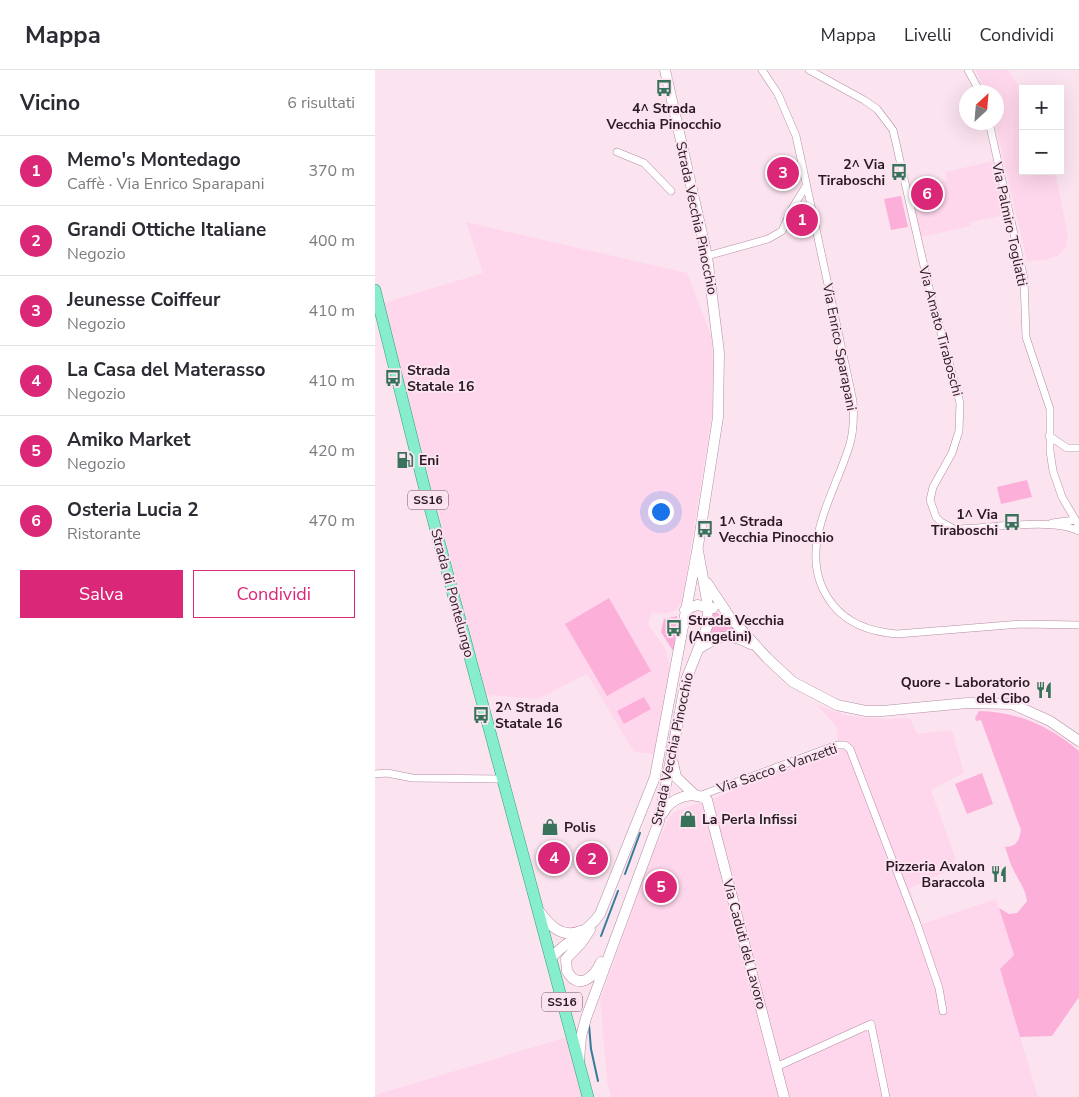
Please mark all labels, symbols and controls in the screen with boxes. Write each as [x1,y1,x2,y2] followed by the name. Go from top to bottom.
[25,19,101,51] text: Mappa
[821,23,876,47] text: Mappa
[904,23,951,47] text: Livelli
[979,23,1054,47] text: Condividi
[654,78,674,98] bus stop icon: 4^ Strada Vecchia Pinocchio
[959,85,1004,130] north arrow
[1019,85,1064,175] map controls
[1019,85,1064,130] button: +
[20,89,80,117] text: Vicino
[287,92,355,114] text: 6 risultati
[606,99,721,134] place label: 4^ Strada Vecchia Pinocchio
[1019,130,1064,175] button: −
[671,140,722,297] street label: Strada Vecchia Pinocchio
[67,147,241,173] text: Memo's Montedago
[767,154,799,192] pin: 3
[818,155,885,190] place label: 2^ Via Tiraboschi
[987,159,1032,288] street label: Via Palmiro Togliatti
[31,160,41,182] text: 1
[308,160,355,182] text: 370 m
[889,162,909,182] bus stop icon: 2^ Via Tiraboschi
[67,173,264,195] text: Caffè · Via Enrico Sparapani
[911,175,943,213] pin: 6
[786,201,818,239] pin: 1
[67,217,266,243] text: Grandi Ottiche Italiane
[31,230,41,252] text: 2
[308,230,355,252] text: 400 m
[67,243,126,265] text: Negozio
[914,263,967,398] street label: Via Amato Tiraboschi
[818,281,861,412] street label: Via Enrico Sparapani
[67,287,220,313] text: Jeunesse Coiffeur
[31,300,41,322] text: 3
[308,300,355,322] text: 410 m
[67,313,126,335] text: Negozio
[67,357,265,383] text: La Casa del Materasso
[407,361,474,396] place label: Strada Statale 16
[383,368,403,388] bus stop icon: Strada Statale 16
[31,370,41,392] text: 4
[308,370,355,392] text: 410 m
[67,383,126,405] text: Negozio
[67,427,191,453] text: Amiko Market
[31,440,41,462] text: 5
[308,440,355,462] text: 420 m
[395,450,415,470] fuel station icon: Eni
[419,451,439,470] place label: Eni
[67,453,126,475] text: Negozio
[408,490,448,510] road number: SS16
[67,497,199,523] text: Osteria Lucia 2
[648,499,674,525] your location
[931,505,998,540] place label: 1^ Via Tiraboschi
[31,510,41,532] text: 6
[308,510,355,532] text: 470 m
[718,512,834,547] place label: 1^ Strada Vecchia Pinocchio
[1002,512,1022,532] bus stop icon: 1^ Via Tiraboschi
[695,519,715,539] bus stop icon: 1^ Strada Vecchia Pinocchio
[67,523,141,545] text: Ristorante
[426,527,479,660] street label: Strada di Pontelungo
[20,570,183,618] button: Salva
[193,570,355,618] button: Condividi
[688,611,784,646] place label: Strada Vecchia (Angelini)
[664,618,684,638] bus stop icon: Strada Vecchia (Angelini)
[647,671,698,827] street label: Strada Vecchia Pinocchio
[901,673,1030,708] place label: Quore - Laboratorio del Cibo
[1034,680,1054,700] restaurant icon: Quore - Laboratorio del Cibo
[495,698,562,733] place label: 2^ Strada Statale 16
[471,705,491,725] bus stop icon: 2^ Strada Statale 16
[714,739,840,798] street label: Via Sacco e Vanzetti
[678,809,698,829] shop icon: La Perla Infissi
[702,810,797,829] place label: La Perla Infissi
[540,817,560,837] shop icon: Polis
[564,818,596,837] place label: Polis
[538,839,570,877] pin: 4
[576,840,608,878] pin: 2
[886,857,985,892] place label: Pizzeria Avalon Baraccola
[989,864,1009,884] restaurant icon: Pizzeria Avalon Baraccola
[645,868,677,906] pin: 5
[718,876,771,1012] street label: Via Caduti del Lavoro
[542,992,582,1012] road number: SS16

